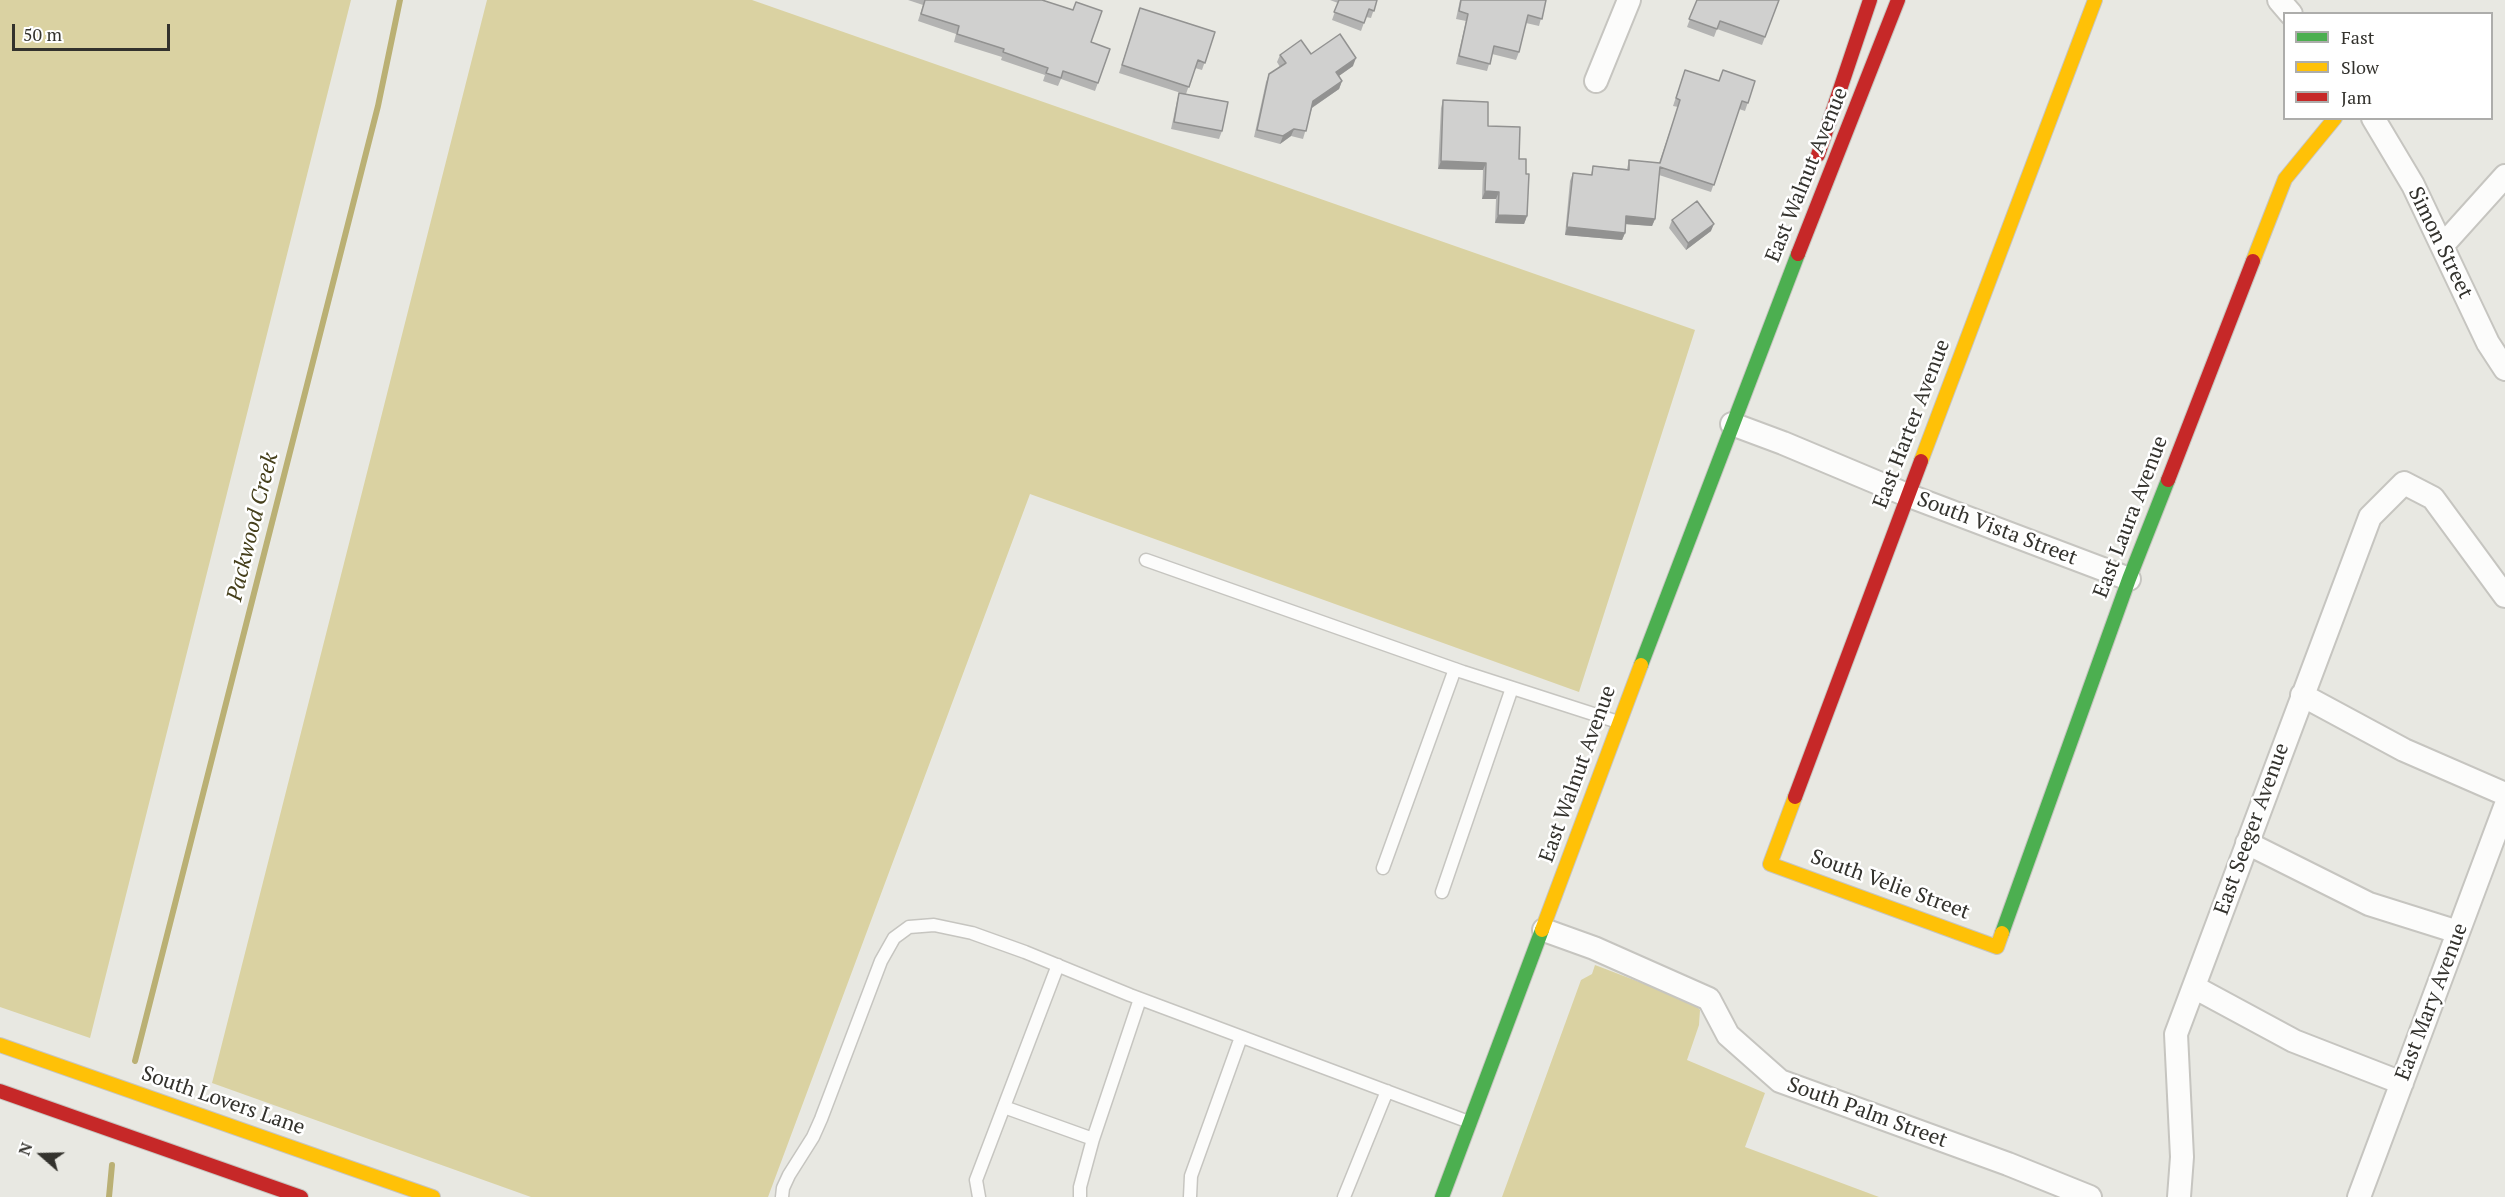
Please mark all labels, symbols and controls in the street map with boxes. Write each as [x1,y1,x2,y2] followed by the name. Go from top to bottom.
[15,12,172,50] scale bar
[2283,12,2493,120] legend
[23,22,62,46] text: 50 m
[2341,25,2374,49] text: Fast
[2341,55,2379,79] text: Slow
[1760,84,1854,266] street label: East Walnut Avenue
[2341,85,2372,109] text: Jam
[2402,183,2478,303] street label: Simon Street
[1868,336,1956,512] street label: East Harter Avenue
[2089,432,2173,602] street label: East Laura Avenue
[222,450,284,604] water label: Packwood Creek
[1913,487,2081,571] street label: South Vista Street
[1534,682,1622,866] street label: East Walnut Avenue
[2209,740,2295,918] street label: East Seeger Avenue
[1807,845,1973,925] street label: South Velie Street
[2390,920,2474,1084] street label: East Mary Avenue
[138,1061,308,1141] street label: South Lovers Lane
[1783,1072,1951,1154] street label: South Palm Street
[12,1125,72,1185] north arrow
[13,1139,37,1158] text: N

